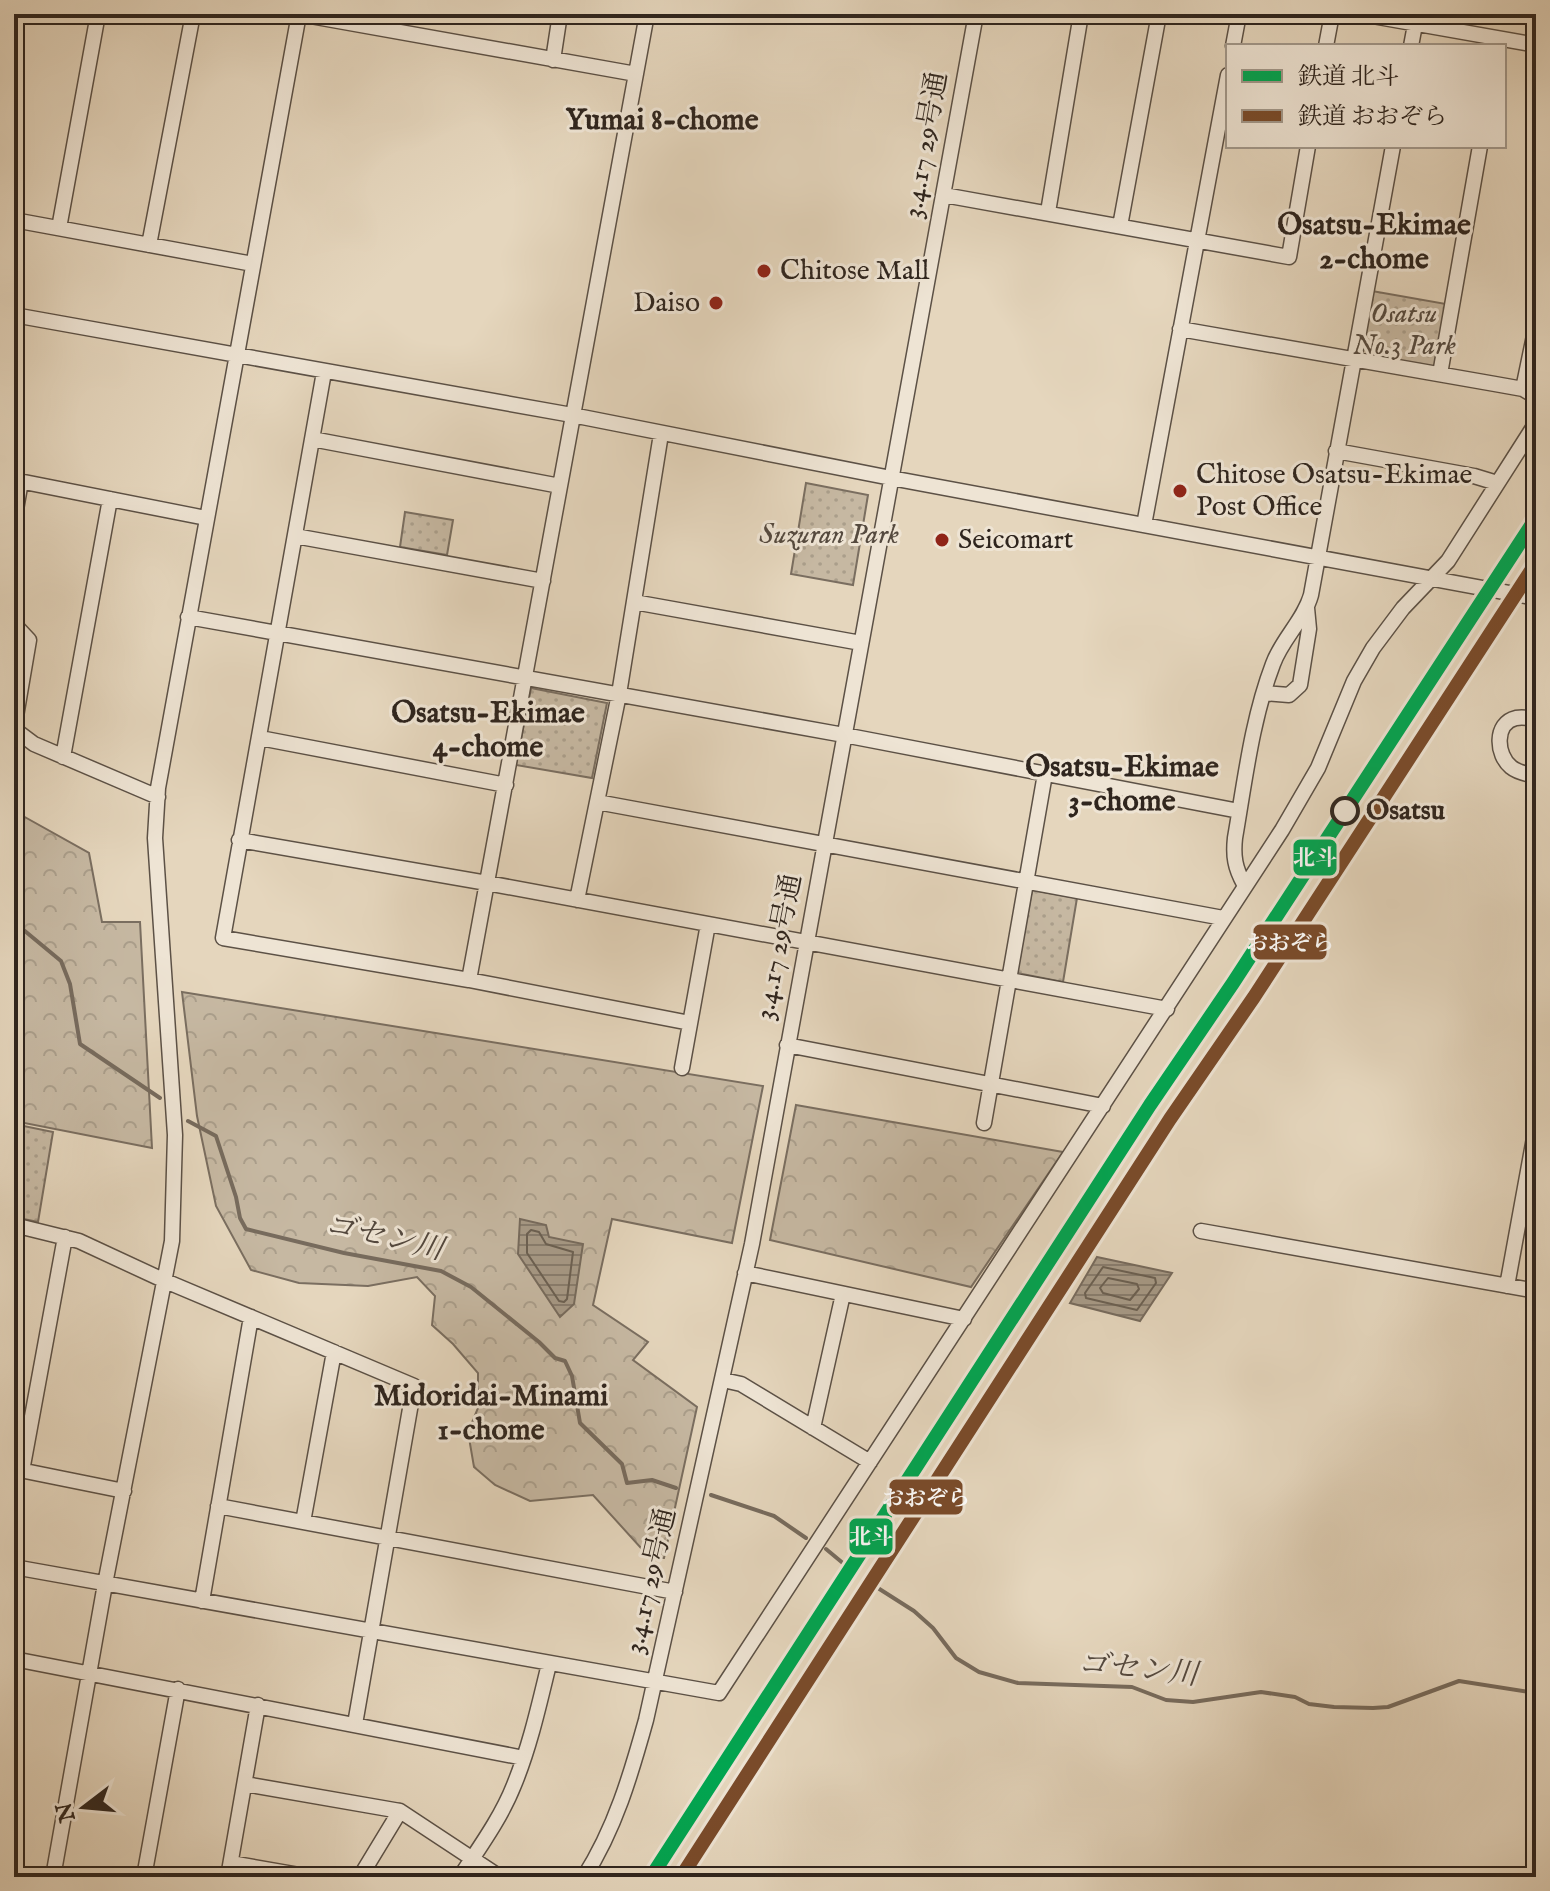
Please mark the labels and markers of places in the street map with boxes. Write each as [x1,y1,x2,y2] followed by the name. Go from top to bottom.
[780,254,930,289] place label: Chitose Mall
[755,262,773,280] marker: Chitose Mall
[633,286,700,321] place label: Daiso
[707,294,725,312] marker: Daiso
[1196,458,1472,525] place label: Chitose Osatsu-Ekimae Post Office
[1171,482,1189,500] marker: Chitose Osatsu-Ekimae Post Office
[958,523,1074,558] place label: Seicomart
[933,531,951,549] marker: Seicomart
[1366,794,1446,829] place label: Osatsu
[1331,797,1359,825] marker: Osatsu

